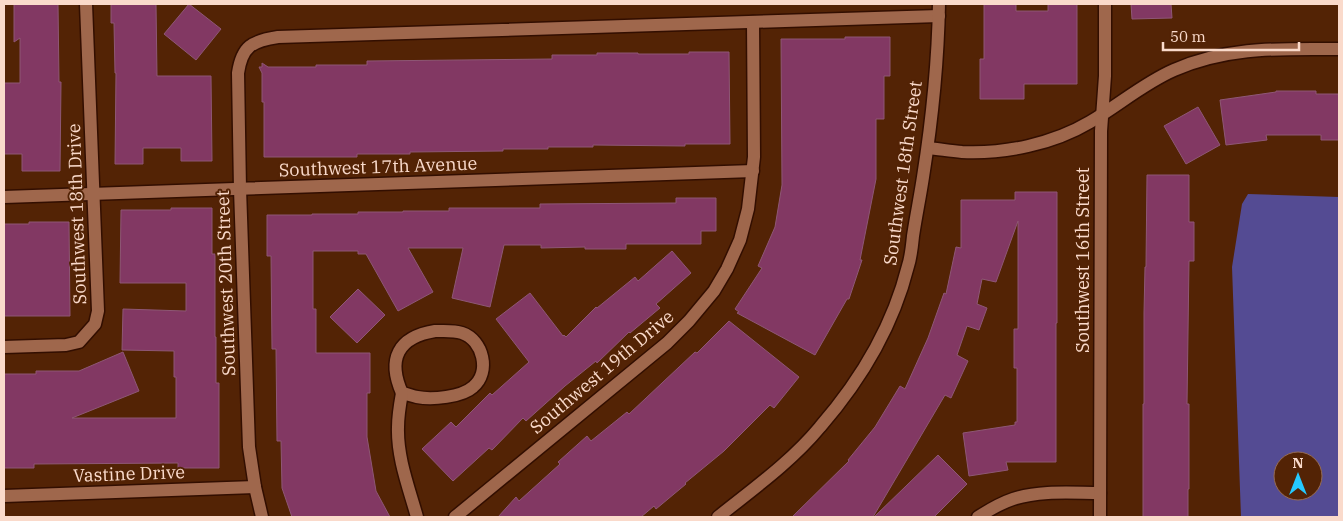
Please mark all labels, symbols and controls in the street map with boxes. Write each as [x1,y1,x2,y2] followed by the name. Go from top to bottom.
[1163,20,1299,52] scale bar
[1170,27,1206,46] text: 50 m
[878,79,927,267] street label: Southwest 18th Street
[62,123,91,305] street label: Southwest 18th Drive
[278,152,478,181] street label: Southwest 17th Avenue
[1071,167,1094,353] street label: Southwest 16th Street
[211,190,240,376] street label: Southwest 20th Street
[525,305,678,439] street label: Southwest 19th Drive
[1273,451,1323,501] north arrow
[1292,454,1304,472] text: N
[73,460,185,487] street label: Vastine Drive

